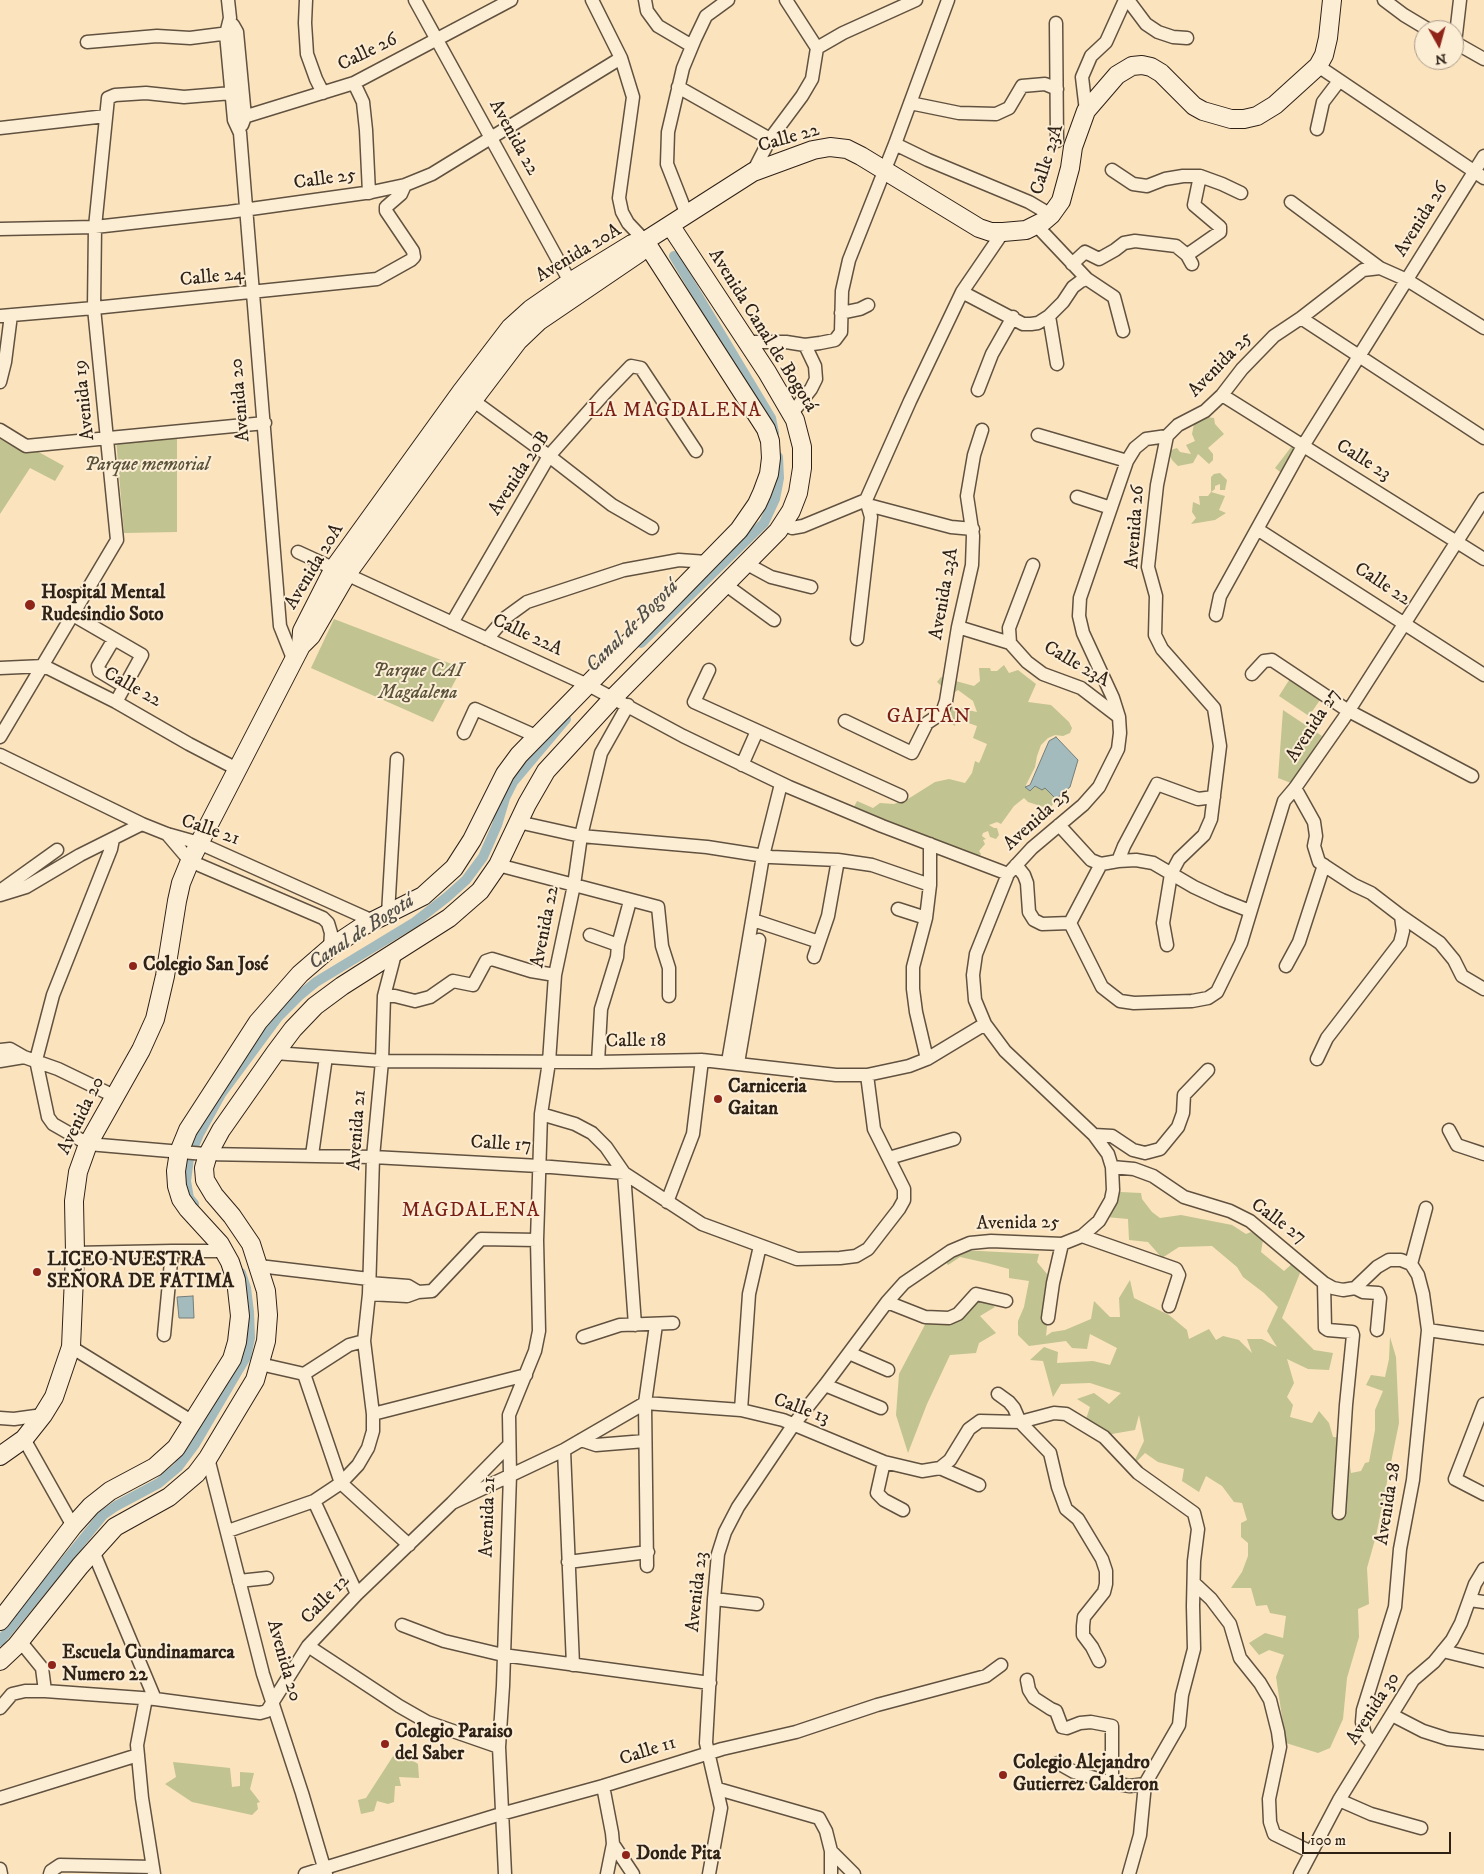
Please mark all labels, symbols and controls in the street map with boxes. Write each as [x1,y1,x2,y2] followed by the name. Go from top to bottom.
[1414,20,1464,70] north arrow
[335,29,401,77] street label: Calle 26
[1434,49,1448,69] text: N
[483,96,543,180] street label: Avenida 22
[756,119,822,159] street label: Calle 22
[1026,122,1070,198] street label: Calle 23A
[292,164,358,196] street label: Calle 25
[1390,179,1454,261] street label: Avenida 26
[532,220,626,288] street label: Avenida 20A
[702,245,822,417] street label: Avenida Canal de Bogotá
[179,263,245,293] street label: Calle 24
[1184,327,1258,403] street label: Avenida 25
[226,357,256,443] street label: Avenida 20
[69,359,101,441] street label: Avenida 19
[587,400,763,424] district label: LA MAGDALENA
[484,428,556,520] street label: Avenida 20B
[1331,435,1395,487] street label: Calle 23
[84,455,210,477] park label: Parque memorial
[1122,485,1150,569] street label: Avenida 26
[281,520,349,614] street label: Avenida 20A
[926,546,964,642] street label: Avenida 23A
[1350,558,1414,612] street label: Calle 22
[582,576,684,678] water label: Canal de Bogotá
[41,583,165,627] place label: Hospital Mental Rudesindio Soto
[23,598,37,612] marker: Hospital Mental Rudesindio Soto
[488,610,566,662] street label: Calle 22A
[1039,637,1113,693] street label: Calle 23A
[373,661,463,705] park label: Parque CAI Magdalena
[99,663,165,713] street label: Calle 22
[1282,685,1346,767] street label: Avenida 27
[886,706,972,730] district label: GAITÁN
[1000,784,1076,856] street label: Avenida 25
[178,810,242,852] street label: Calle 21
[527,884,565,970] street label: Avenida 22
[305,890,419,976] water label: Canal de Bogotá
[143,955,268,977] place label: Colegio San José
[127,960,139,972] marker: Colegio San José
[606,1030,666,1054] street label: Calle 18
[53,1073,111,1159] street label: Avenida 20
[728,1077,807,1121] place label: Carniceria Gaitan
[344,1089,372,1171] street label: Avenida 21
[712,1093,724,1105] marker: Carniceria Gaitan
[470,1132,532,1158] street label: Calle 17
[1246,1194,1310,1250] street label: Calle 27
[401,1200,541,1224] district label: MAGDALENA
[976,1212,1060,1236] street label: Avenida 25
[47,1250,234,1294] place label: LICEO NUESTRA SEÑORA DE FATIMA
[31,1266,43,1278] marker: LICEO NUESTRA SEÑORA DE FATIMA
[770,1389,832,1431] street label: Calle 13
[1371,1461,1407,1547] street label: Avenida 28
[476,1476,502,1558] street label: Avenida 21
[682,1551,714,1633] street label: Avenida 23
[297,1570,355,1630] street label: Calle 12
[260,1618,306,1704] street label: Avenida 20
[62,1643,235,1687] place label: Escuela Cundinamarca Numero 22
[46,1659,58,1671] marker: Escuela Cundinamarca Numero 22
[1342,1669,1406,1749] street label: Avenida 30
[395,1722,512,1766] place label: Colegio Paraiso del Saber
[617,1732,679,1772] street label: Calle 11
[379,1738,391,1750] marker: Colegio Paraiso del Saber
[1013,1753,1159,1797] place label: Colegio Alejandro Gutierrez Calderon
[997,1769,1009,1781] marker: Colegio Alejandro Gutierrez Calderon
[1304,1822,1453,1854] scale bar
[1310,1831,1346,1850] text: 100 m
[636,1844,721,1866] place label: Donde Pita
[620,1849,632,1861] marker: Donde Pita

